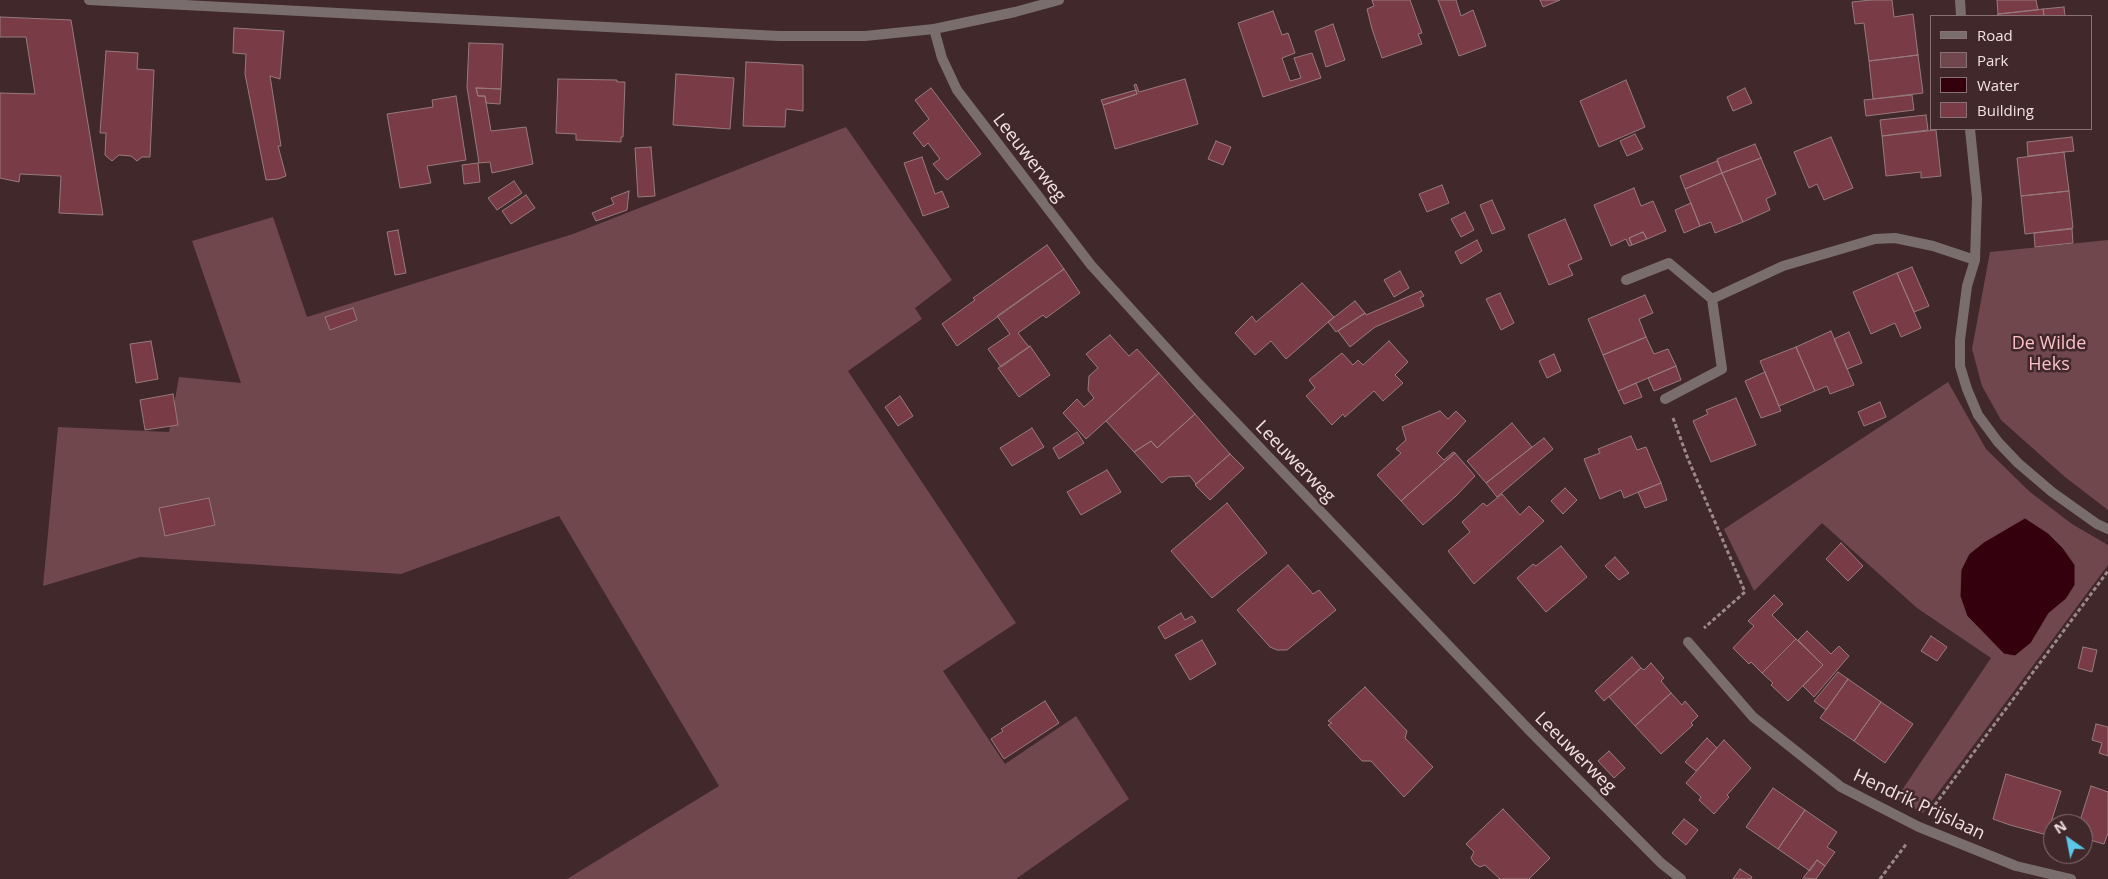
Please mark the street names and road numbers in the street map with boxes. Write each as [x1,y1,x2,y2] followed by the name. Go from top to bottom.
[988,110,1070,206] street label: Leeuwerweg
[1250,416,1340,508] street label: Leeuwerweg
[1530,708,1620,798] street label: Leeuwerweg
[1850,765,1988,845] street label: Hendrik Prijslaan

